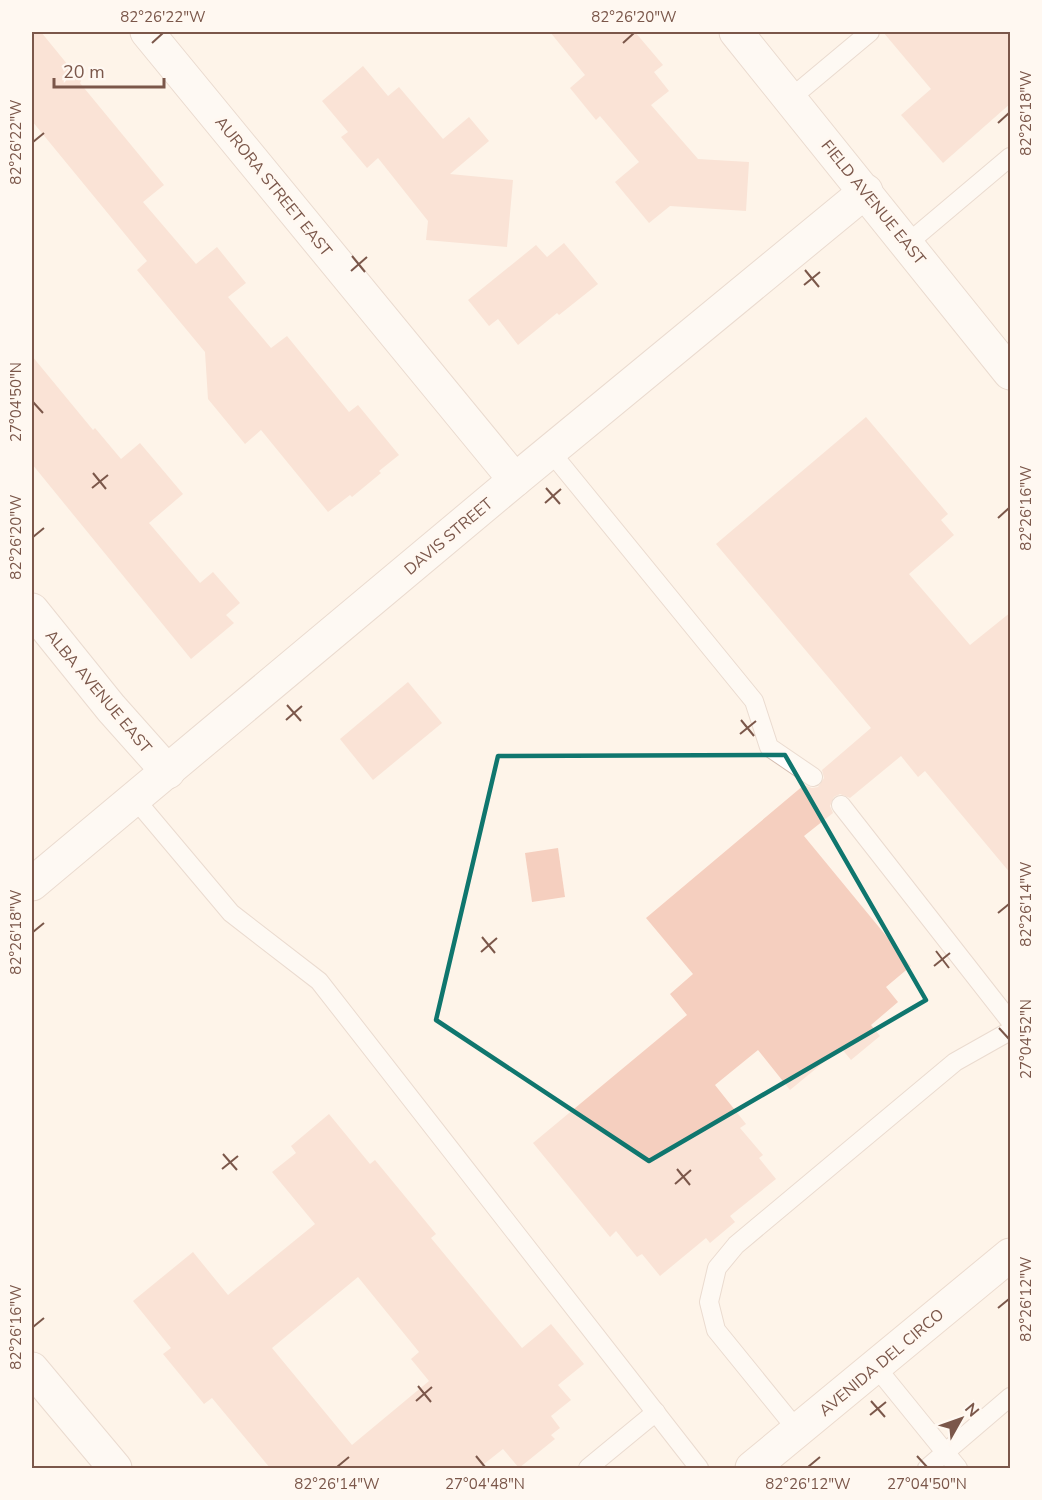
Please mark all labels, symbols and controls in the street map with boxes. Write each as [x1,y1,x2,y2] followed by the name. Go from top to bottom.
[120,7,206,27] text: 82°26'22"W
[591,7,677,27] text: 82°26'20"W
[54,51,164,89] scale bar
[63,60,105,84] text: 20 m
[1016,70,1036,156] text: 82°26'18"W
[6,99,26,185] text: 82°26'22"W
[210,112,337,262] street label: AURORA STREET EAST
[816,136,931,270] street label: FIELD AVENUE EAST
[6,362,26,442] text: 27°04'50"N
[1016,465,1036,551] text: 82°26'16"W
[400,493,498,580] street label: DAVIS STREET
[6,494,26,580] text: 82°26'20"W
[40,625,157,758] street label: ALBA AVENUE EAST
[1016,861,1036,947] text: 82°26'14"W
[6,889,26,975] text: 82°26'18"W
[1016,999,1036,1079] text: 27°04'52"N
[1016,1256,1036,1342] text: 82°26'12"W
[6,1284,26,1370] text: 82°26'16"W
[815,1304,949,1422] street label: AVENIDA DEL CIRCO
[931,1389,991,1449] north arrow
[959,1398,984,1422] text: N
[294,1474,380,1494] text: 82°26'14"W
[445,1474,525,1494] text: 27°04'48"N
[765,1474,851,1494] text: 82°26'12"W
[887,1474,967,1494] text: 27°04'50"N

